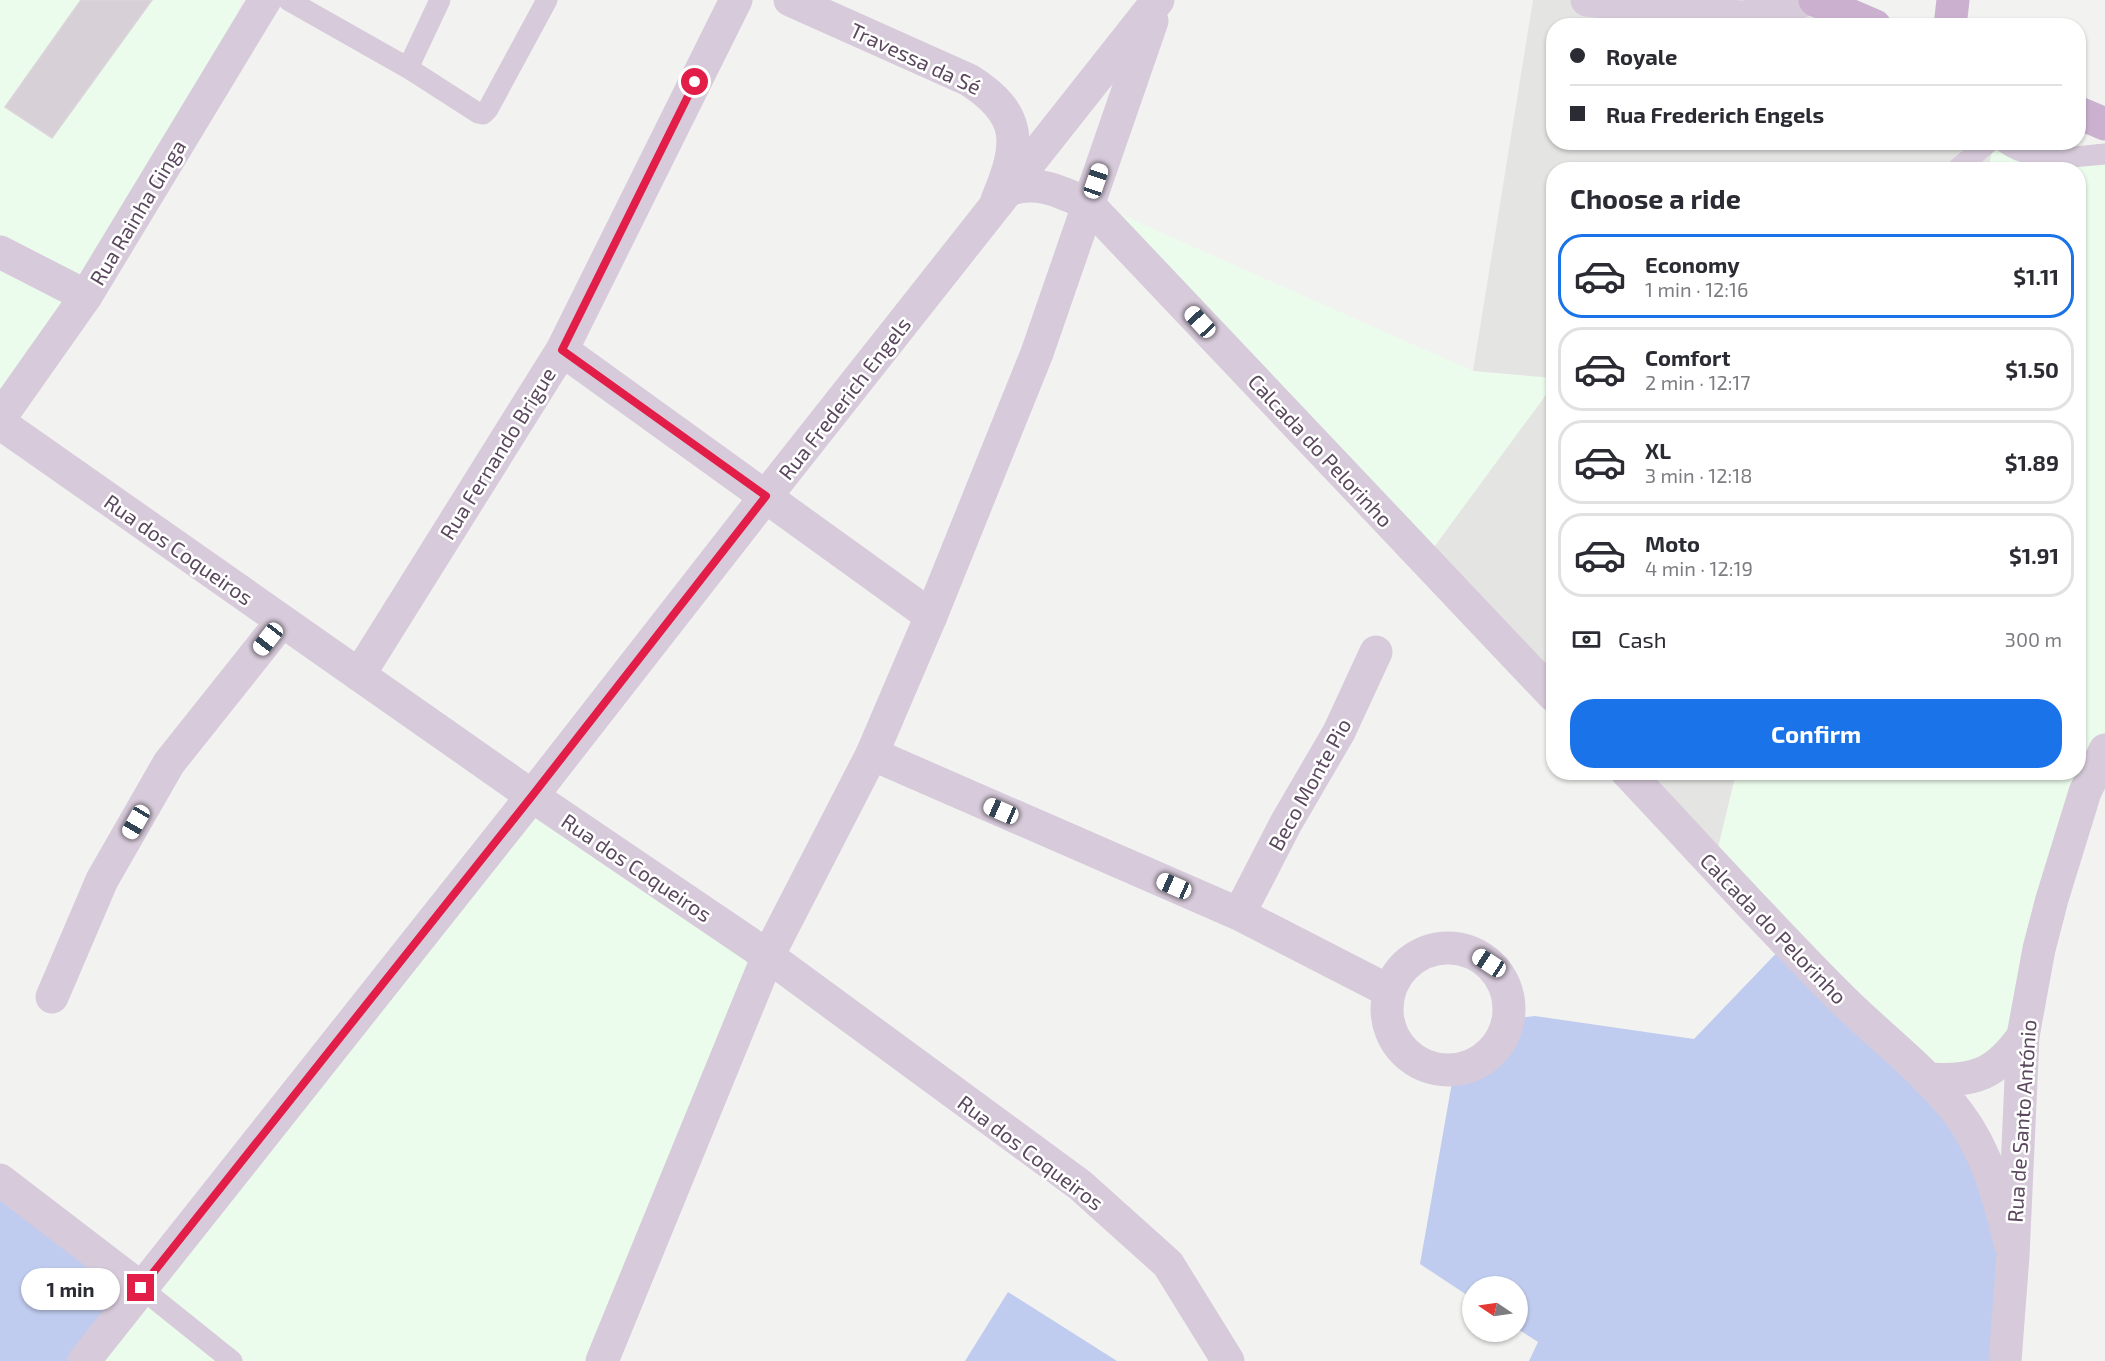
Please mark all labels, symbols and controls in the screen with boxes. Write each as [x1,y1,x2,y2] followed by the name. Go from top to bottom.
[847,17,985,99] street label: Travessa da Sé
[1606,43,1677,69] text: Royale
[681,68,708,95] route start
[1606,101,1824,127] text: Rua Frederich Engels
[84,135,190,289] street label: Rua Rainha Ginga
[1082,161,1110,201] car
[1570,182,1741,214] text: Choose a ride
[1573,249,1627,303] icon: car
[1645,251,1740,277] text: Economy
[2013,263,2059,289] text: $1.11
[1645,277,1748,301] text: 1 min · 12:16
[1181,303,1219,341] car
[773,312,915,484] street label: Rua Frederich Engels
[1573,342,1627,396] icon: car
[1645,344,1730,370] text: Comfort
[2005,356,2059,382] text: $1.50
[434,362,560,544] street label: Rua Fernando Brigue
[1244,368,1398,532] street label: Calcada do Pelorinho
[1645,370,1751,394] text: 2 min · 12:17
[1573,435,1627,489] icon: car
[1645,437,1671,463] text: XL
[2005,449,2059,475] text: $1.89
[1645,463,1752,487] text: 3 min · 12:18
[100,488,258,610] street label: Rua dos Coqueiros
[1573,528,1627,582] icon: car
[1645,530,1700,556] text: Moto
[2009,542,2059,568] text: $1.91
[1645,556,1753,580] text: 4 min · 12:19
[250,619,286,659] car
[1570,623,1603,656] icon: cash
[1618,626,1667,652] text: Cash
[2005,627,2062,651] text: 300 m
[1570,699,2062,768] button: Confirm
[1262,714,1356,854] street label: Beco Monte Pio
[981,795,1021,827] car
[119,802,153,842] car
[557,808,717,926] street label: Rua dos Coqueiros
[1696,847,1852,1009] street label: Calcada do Pelorinho
[1154,870,1194,902] car
[1469,946,1509,980] car
[2001,1019,2041,1223] street label: Rua de Santo António
[953,1089,1109,1215] street label: Rua dos Coqueiros
[21,1267,120,1309] callout: 1 min
[127,1274,154,1301] route end
[1462,1276,1528,1342] north arrow
[1462,1276,1528,1342] map controls
[46,1277,95,1301] text: 1 min

